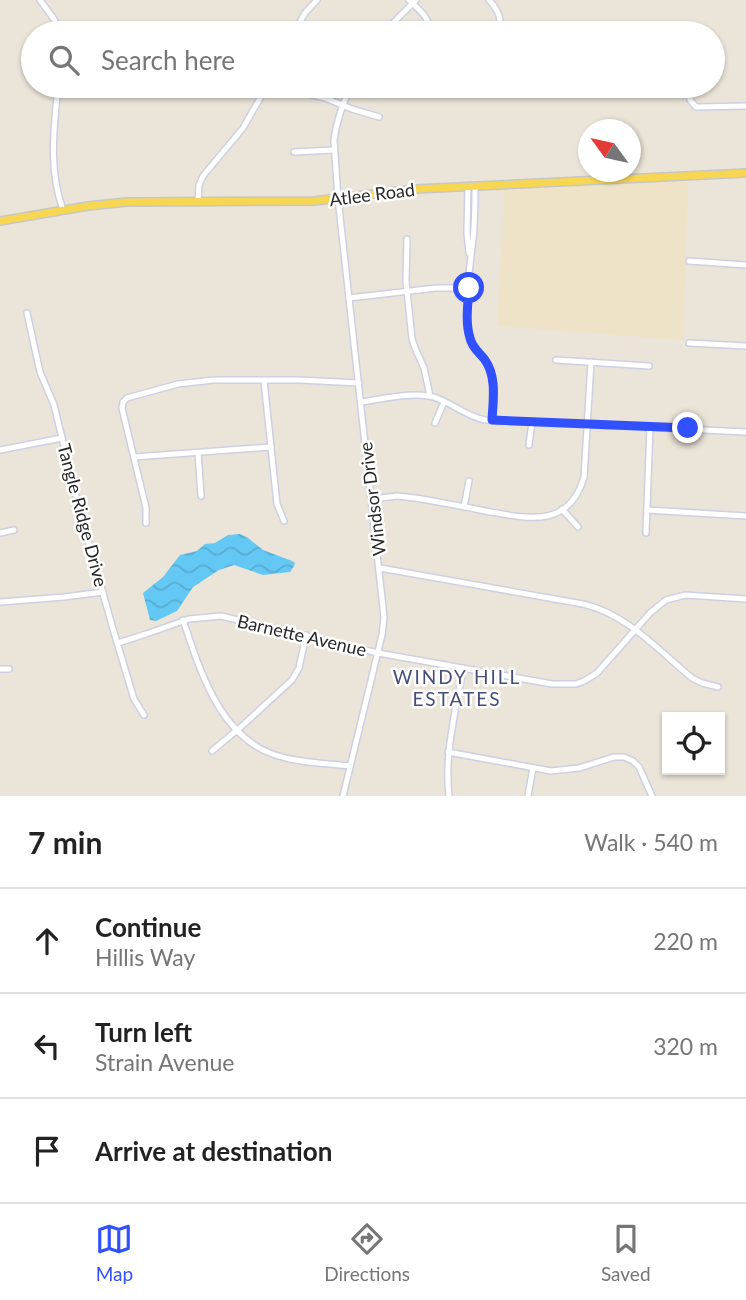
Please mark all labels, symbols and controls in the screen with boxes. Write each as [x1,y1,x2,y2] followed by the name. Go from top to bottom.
[21,21,725,98] search box
[45,41,83,79] icon: search
[101,44,235,76] text: Search here
[578,119,641,182] north arrow
[328,178,416,210] street label: Atlee Road
[453,272,484,303] route start
[672,412,703,443] route end
[53,441,113,589] street label: Tangle Ridge Drive
[354,441,390,557] street label: Windsor Drive
[235,609,369,661] street label: Barnette Avenue
[393,665,521,710] district label: WINDY HILL ESTATES
[662,712,725,775] map controls
[662,712,725,775] button: locate
[28,824,102,860] text: 7 min
[584,828,718,856] text: Walk · 540 m
[95,911,201,943] text: Continue
[28,922,66,960] icon: ahead
[653,927,718,955] text: 220 m
[95,943,195,971] text: Hillis Way
[95,1016,192,1048] text: Turn left
[28,1027,66,1065] icon: left
[653,1032,718,1060] text: 320 m
[95,1048,234,1076] text: Strain Avenue
[28,1132,66,1170] icon: arrive
[95,1135,332,1167] text: Arrive at destination
[95,1220,133,1285] tab: Map
[324,1220,410,1285] tab: Directions
[601,1220,651,1285] tab: Saved

